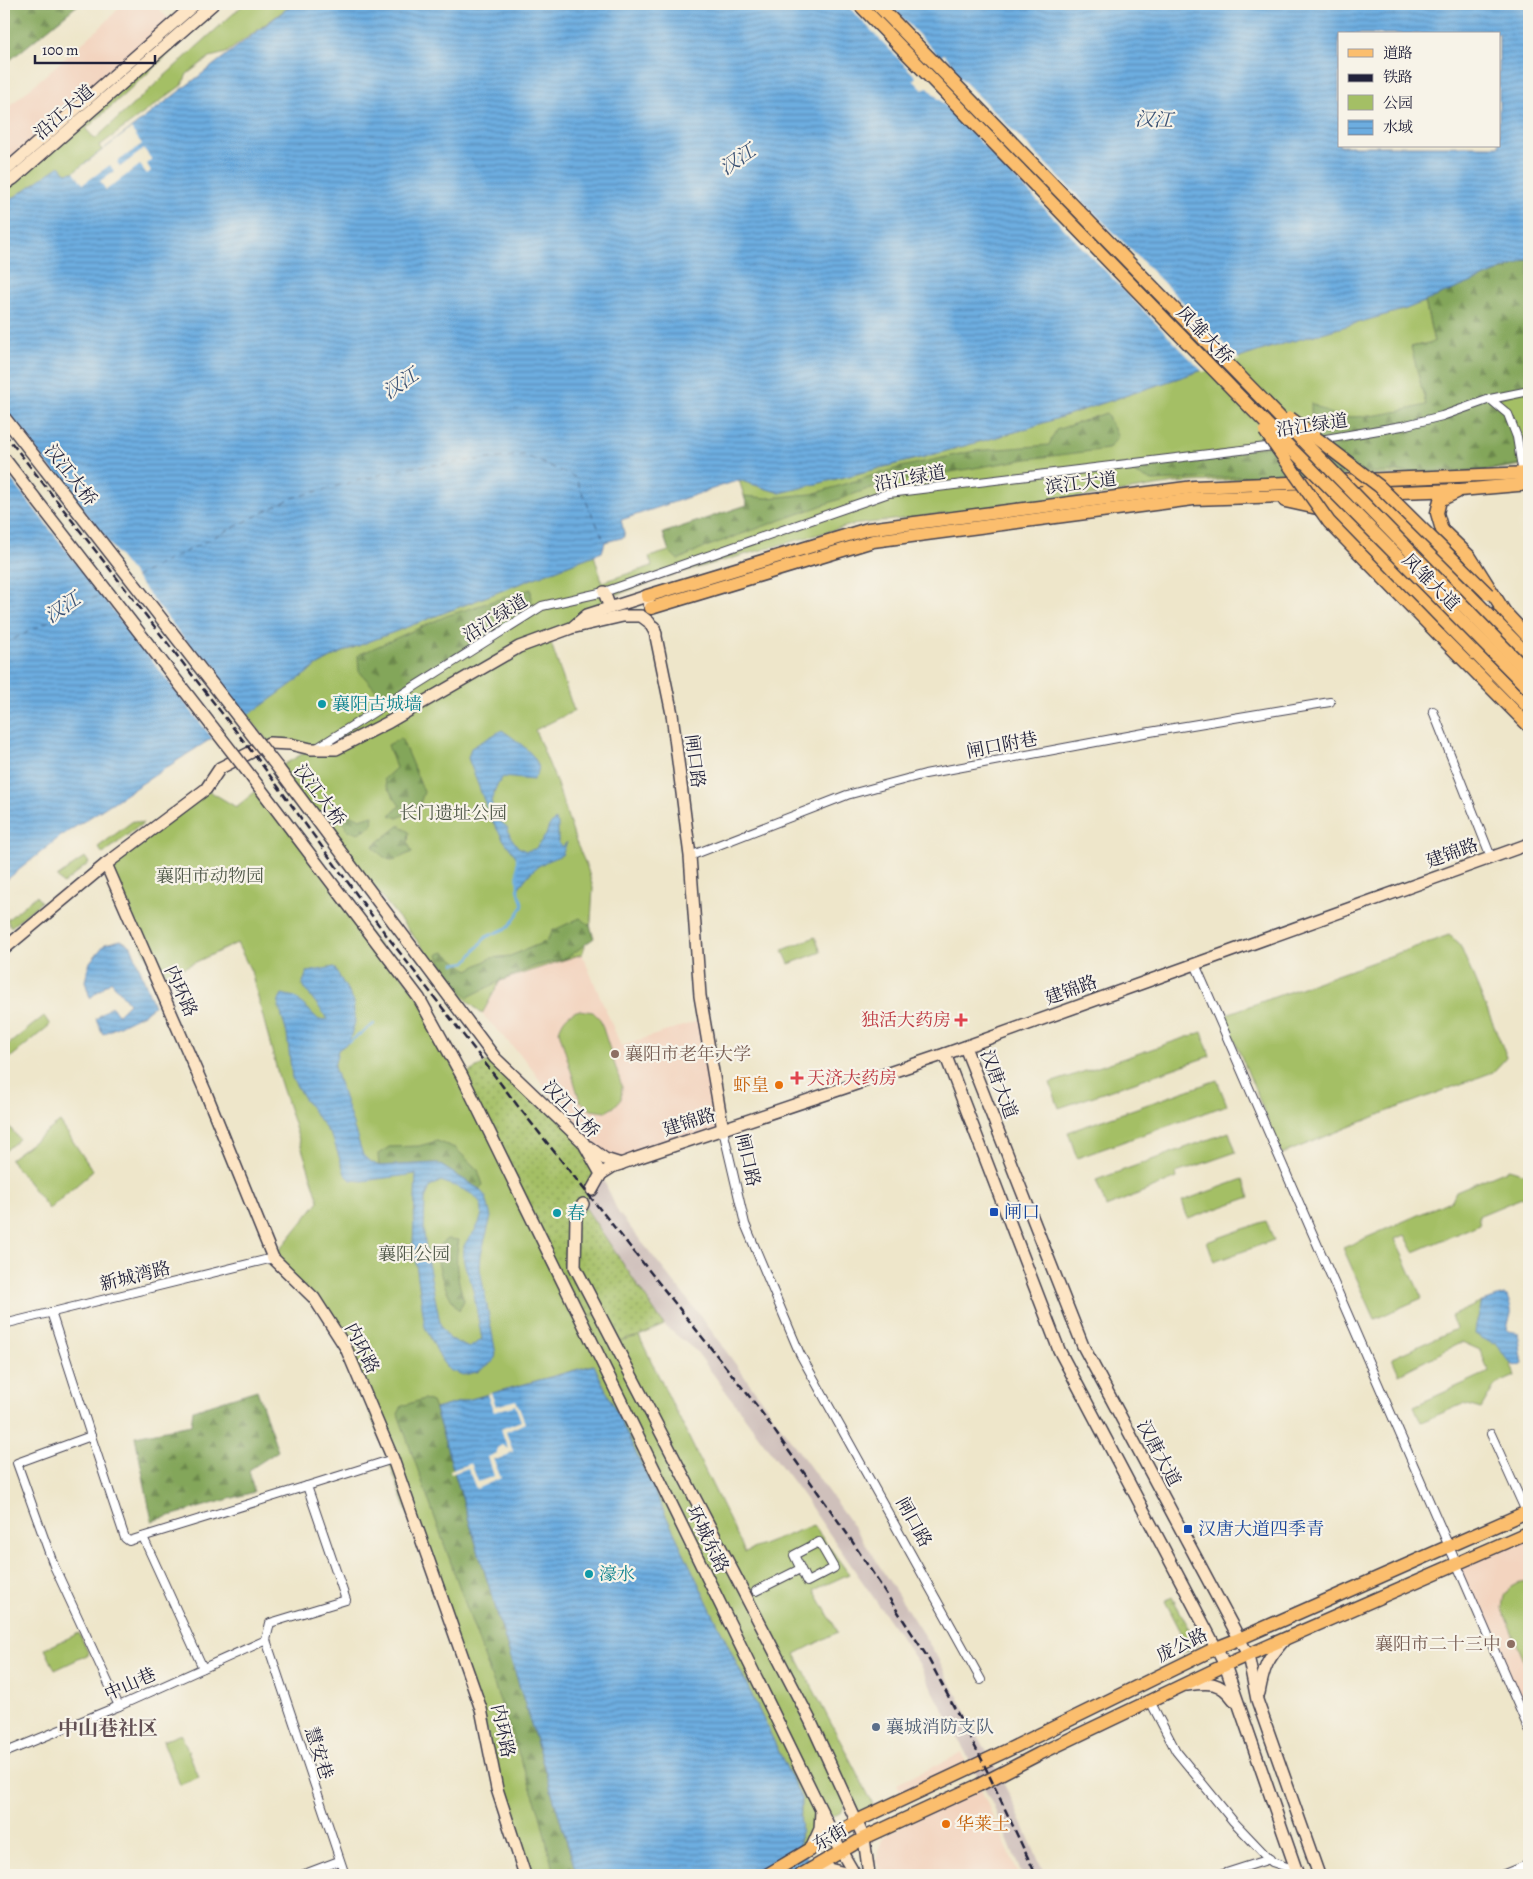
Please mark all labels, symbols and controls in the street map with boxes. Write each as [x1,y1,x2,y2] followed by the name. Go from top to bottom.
[35,32,155,64] scale bar
[1338,32,1500,148] legend
[42,40,79,60] text: 100 m
[1383,43,1413,63] text: 道路
[1383,67,1413,87] text: 铁路
[29,79,99,145] street label: 沿江大道
[1383,93,1413,113] text: 公园
[1135,106,1176,134] water label: 汉江
[1383,117,1413,137] text: 水域
[715,137,763,181] water label: 汉江
[1171,301,1239,369] street label: 凤雏大桥
[378,361,426,405] water label: 汉江
[1275,408,1349,442] street label: 沿江绿道
[39,439,103,511] street label: 汉江大桥
[872,460,948,496] street label: 沿江绿道
[1044,467,1118,499] street label: 滨江大道
[1397,548,1465,616] street label: 凤雏大道
[40,585,88,629] water label: 汉江
[458,589,532,647] street label: 沿江绿道
[332,692,422,716] place label: 襄阳古城墙
[316,698,328,710] marker: 襄阳古城墙
[964,726,1040,764] street label: 闸口附巷
[680,733,710,789] street label: 闸口路
[289,759,351,831] street label: 汉江大桥
[399,801,507,825] park label: 长门遗址公园
[1423,832,1481,874] street label: 建锦路
[156,864,264,888] park label: 襄阳市动物园
[159,961,203,1021] street label: 内环路
[1042,969,1100,1011] street label: 建锦路
[861,1008,951,1032] place label: 独活大药房
[955,1014,967,1026] marker: 独活大药房
[625,1042,751,1066] place label: 襄阳市老年大学
[975,1046,1023,1122] street label: 汉唐大道
[609,1048,621,1060] marker: 襄阳市老年大学
[807,1066,897,1090] place label: 天济大药房
[791,1072,803,1084] marker: 天济大药房
[733,1073,769,1097] place label: 虾皇
[537,1075,605,1143] street label: 汉江大桥
[773,1079,785,1091] marker: 虾皇
[660,1102,718,1142] street label: 建锦路
[730,1131,766,1189] street label: 闸口路
[1004,1200,1040,1224] place label: 闸口
[567,1201,585,1225] place label: 春
[988,1206,1000,1218] marker: 闸口
[551,1207,563,1219] marker: 春
[378,1242,450,1266] park label: 襄阳公园
[97,1256,173,1296] street label: 新城湾路
[339,1318,385,1378] street label: 内环路
[1132,1416,1186,1490] street label: 汉唐大道
[890,1493,938,1551] street label: 闸口路
[681,1501,735,1577] street label: 环城东路
[1198,1517,1324,1541] place label: 汉唐大道四季青
[1182,1523,1194,1535] marker: 汉唐大道四季青
[599,1562,635,1586] place label: 濠水
[583,1568,595,1580] marker: 濠水
[1152,1622,1212,1668] street label: 庞公路
[1375,1632,1501,1656] place label: 襄阳市二十三中
[1505,1638,1517,1650] marker: 襄阳市二十三中
[100,1662,160,1706] street label: 中山巷
[486,1702,520,1760] street label: 内环路
[58,1715,158,1742] district label: 中山巷社区
[886,1715,994,1739] place label: 襄城消防支队
[870,1721,882,1733] marker: 襄城消防支队
[299,1724,339,1782] street label: 慧安巷
[956,1812,1010,1836] place label: 华莱士
[808,1818,852,1856] street label: 东街
[940,1818,952,1830] marker: 华莱士

